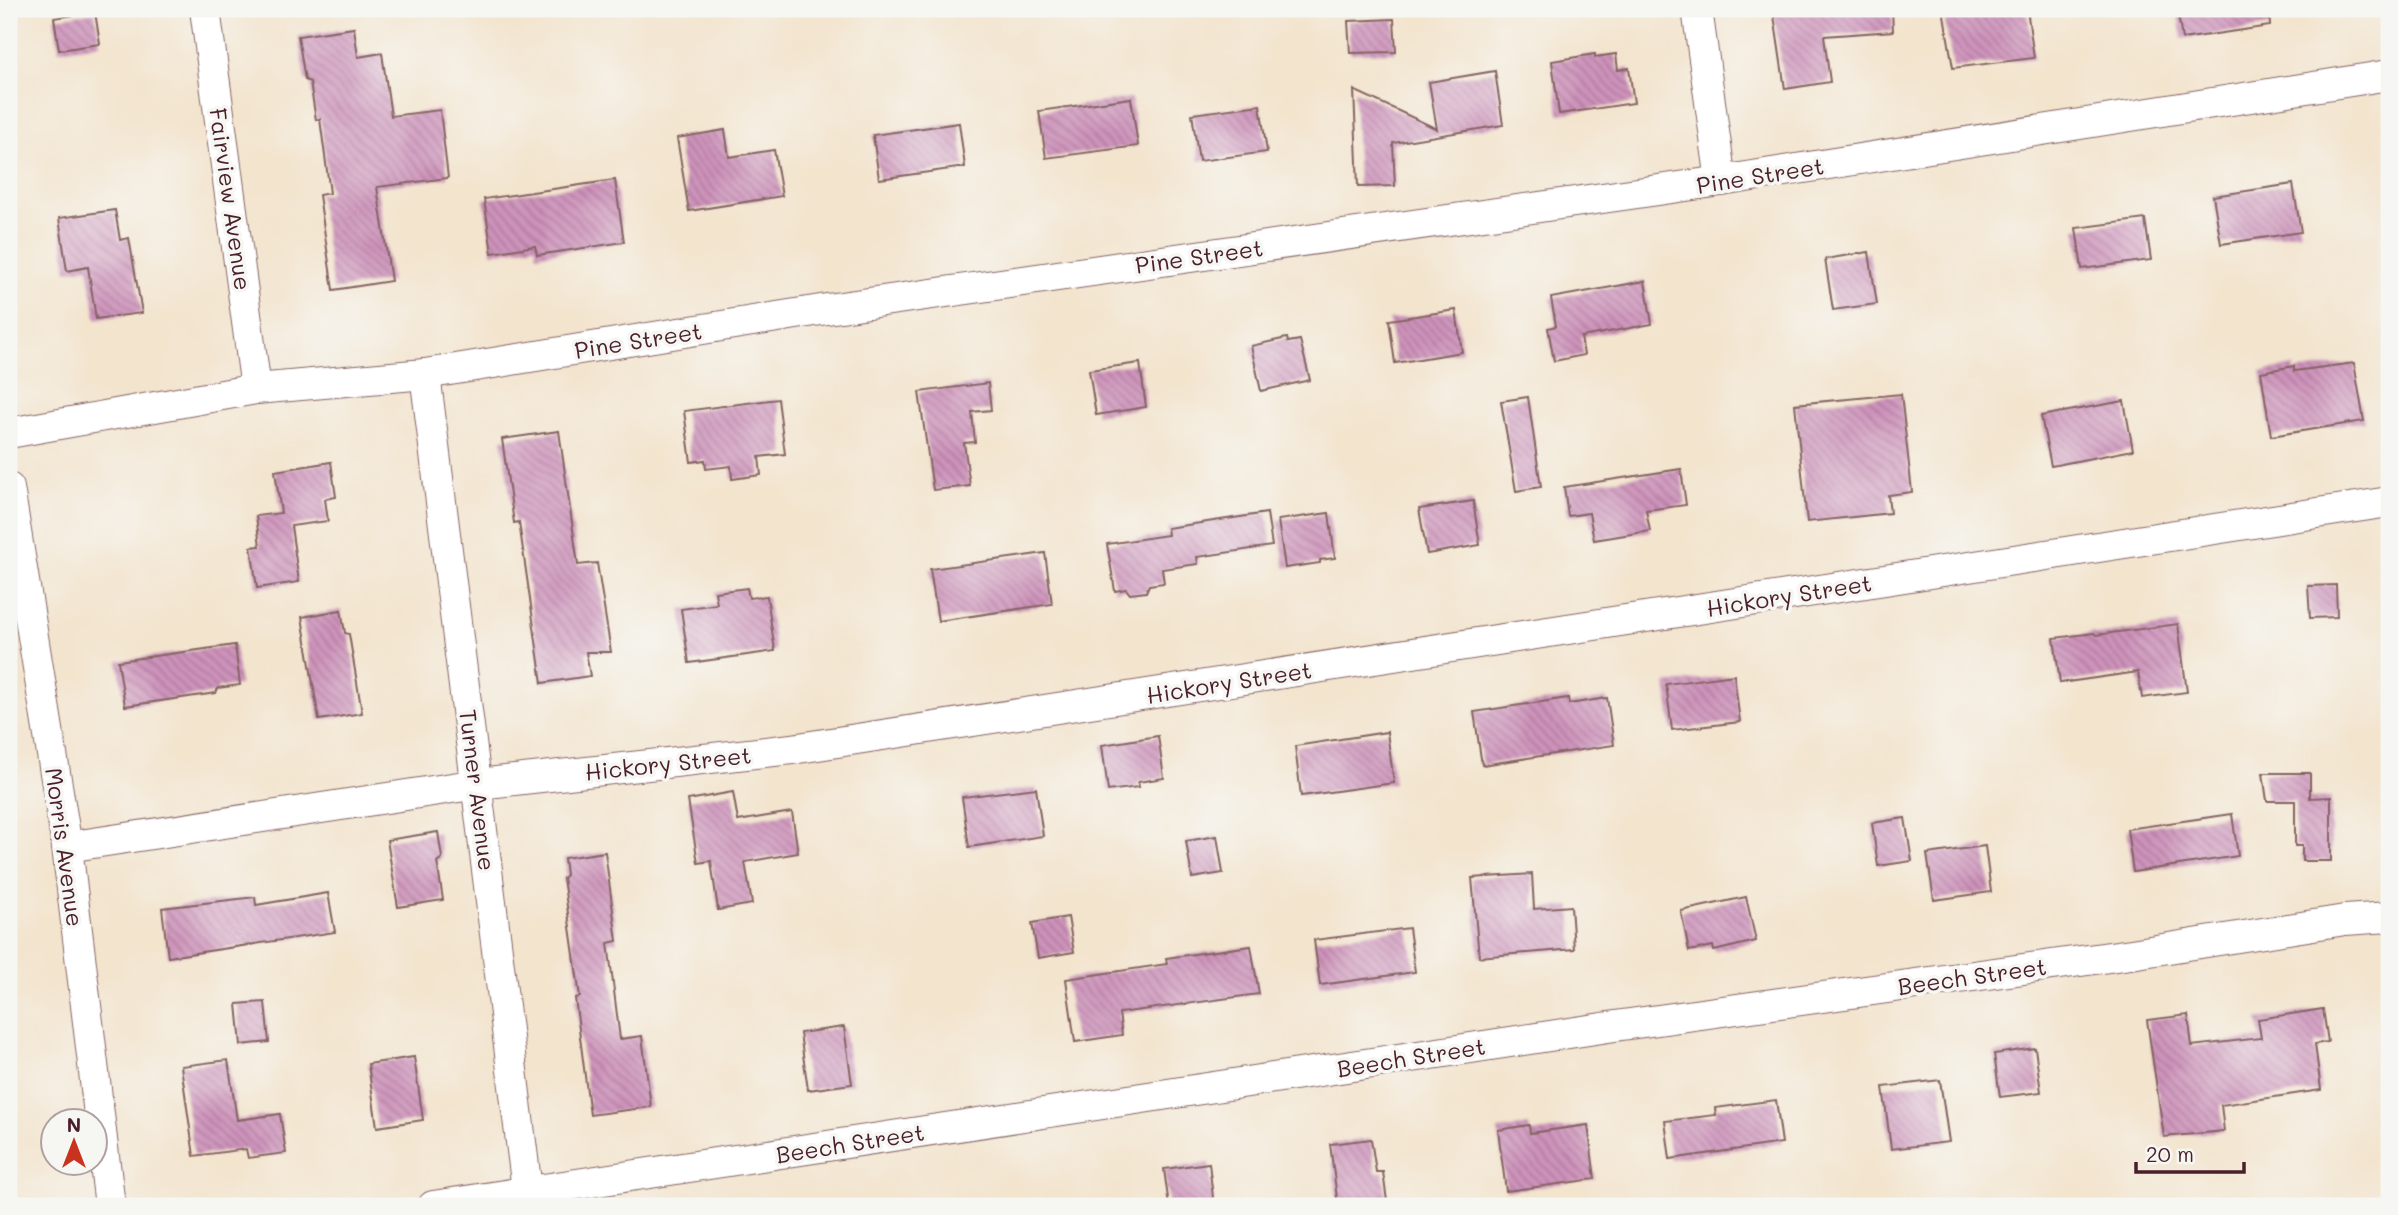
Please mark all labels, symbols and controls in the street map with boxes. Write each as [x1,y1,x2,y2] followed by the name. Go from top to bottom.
[203,106,259,292] street label: Fairview Avenue
[1694,150,1826,200] street label: Pine Street
[1133,232,1265,280] street label: Pine Street
[572,315,704,365] street label: Pine Street
[1704,567,1874,623] street label: Hickory Street
[1144,654,1314,710] street label: Hickory Street
[453,708,503,872] street label: Turner Avenue
[583,739,753,787] street label: Hickory Street
[39,766,91,928] street label: Morris Avenue
[1896,951,2048,1001] street label: Beech Street
[1335,1030,1487,1084] street label: Beech Street
[38,1106,108,1176] north arrow
[67,1112,81,1137] text: N
[774,1116,926,1170] street label: Beech Street
[2136,1131,2244,1175] scale bar
[2146,1140,2194,1167] text: 20 m

